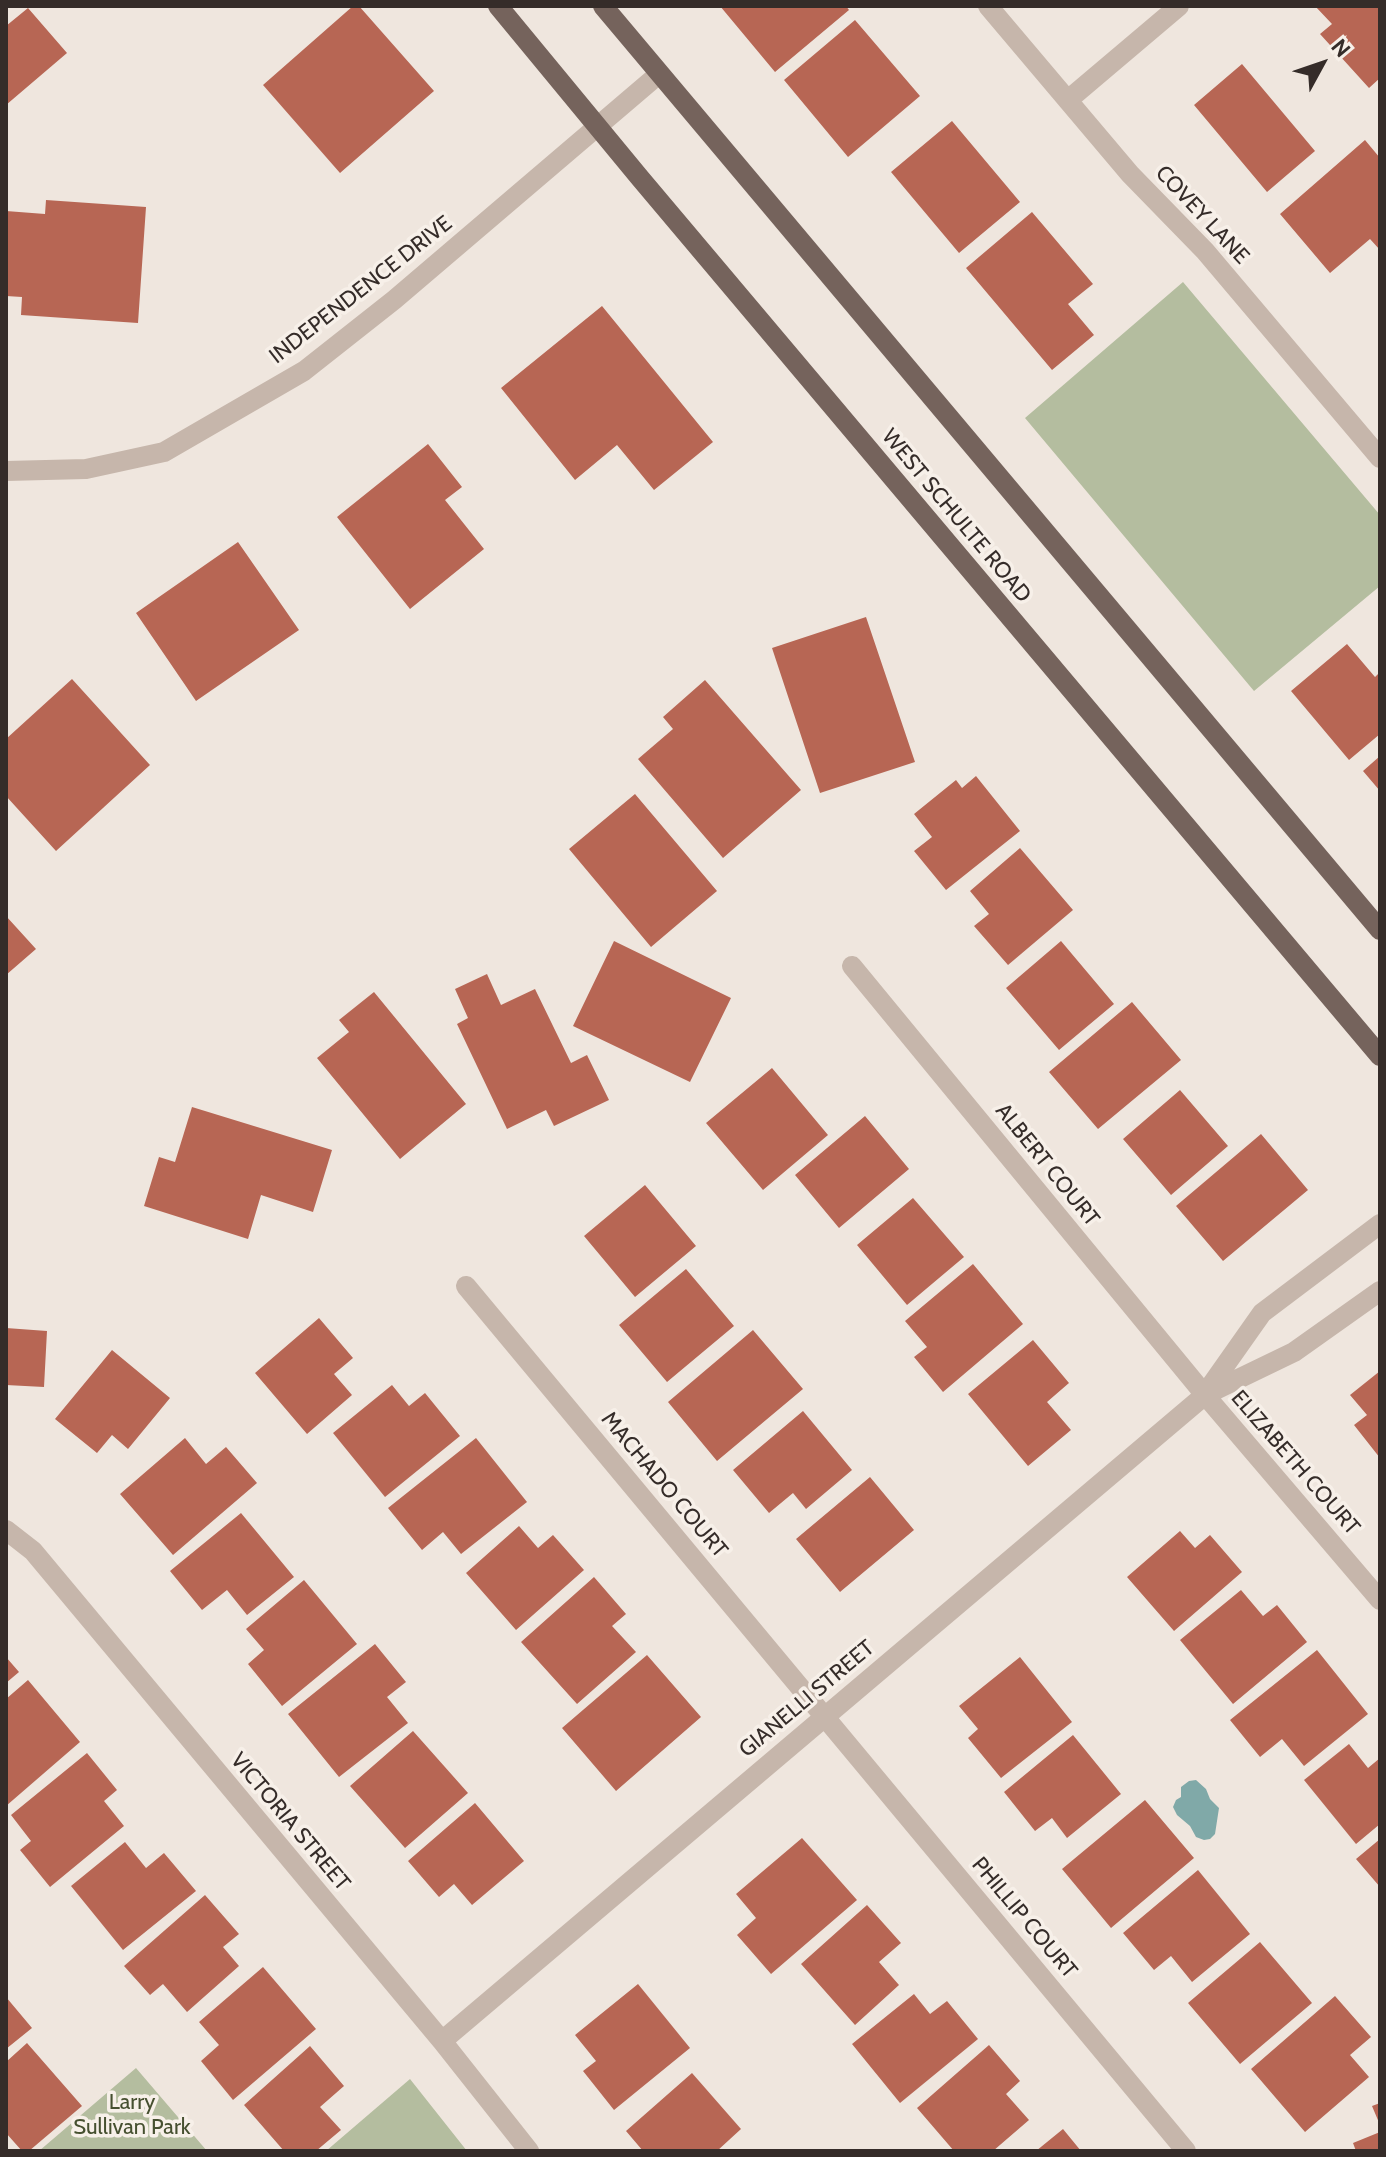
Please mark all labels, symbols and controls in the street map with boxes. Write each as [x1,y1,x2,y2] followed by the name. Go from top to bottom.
[1282,24,1362,104] north arrow
[1325,34,1356,63] text: N
[1150,160,1254,270] street label: COVEY LANE
[264,211,458,369] street label: INDEPENDENCE DRIVE
[876,424,1036,608] street label: WEST SCHULTE ROAD
[989,1098,1105,1232] street label: ALBERT COURT
[1225,1385,1365,1541] street label: ELIZABETH COURT
[595,1407,733,1563] street label: MACHADO COURT
[734,1635,880,1763] street label: GIANELLI STREET
[225,1748,355,1896] street label: VICTORIA STREET
[966,1852,1082,1984] street label: PHILLIP COURT
[73,2090,191,2142] park label: Larry Sullivan Park

